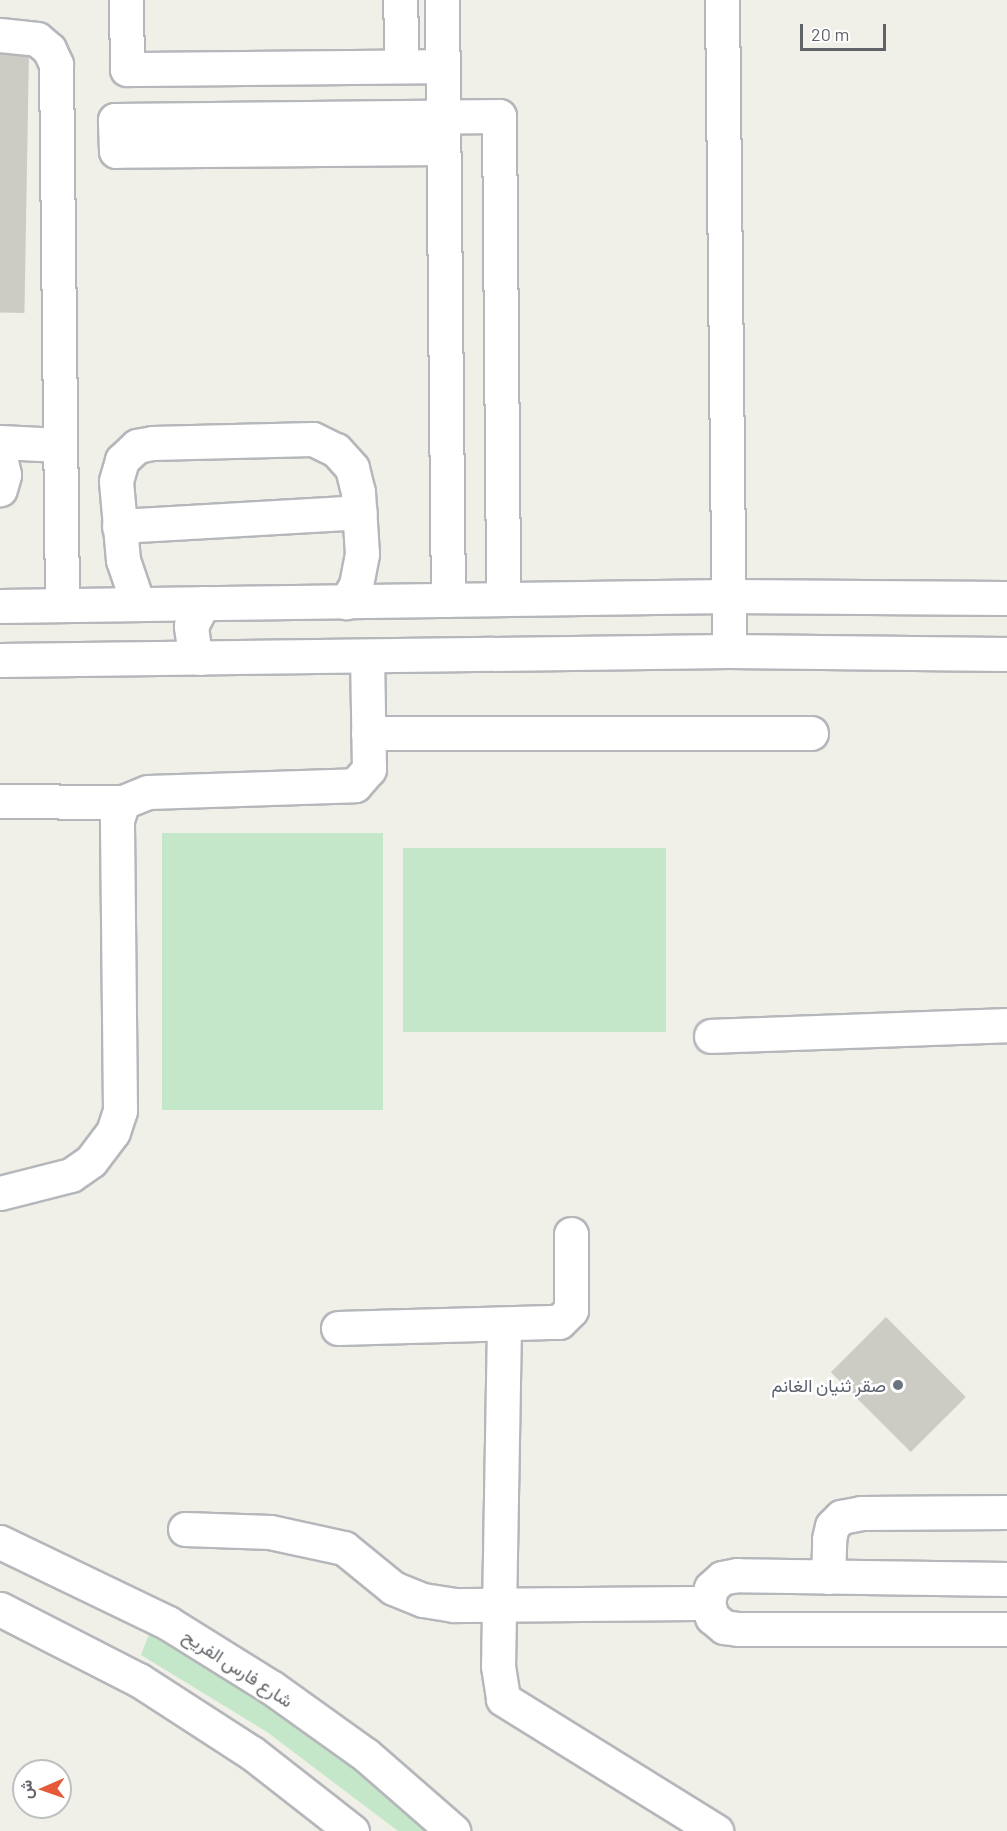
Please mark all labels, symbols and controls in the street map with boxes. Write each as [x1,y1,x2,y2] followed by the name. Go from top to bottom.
[803,12,888,50] scale bar
[811,23,849,45] text: 20 m
[771,1374,886,1396] place label: صقر ثنيان الغانم
[891,1378,905,1392] marker: صقر ثنيان الغانم
[179,1624,297,1712] street label: شارع فارس الفريح
[12,1759,72,1819] north arrow
[16,1780,35,1800] text: ش

